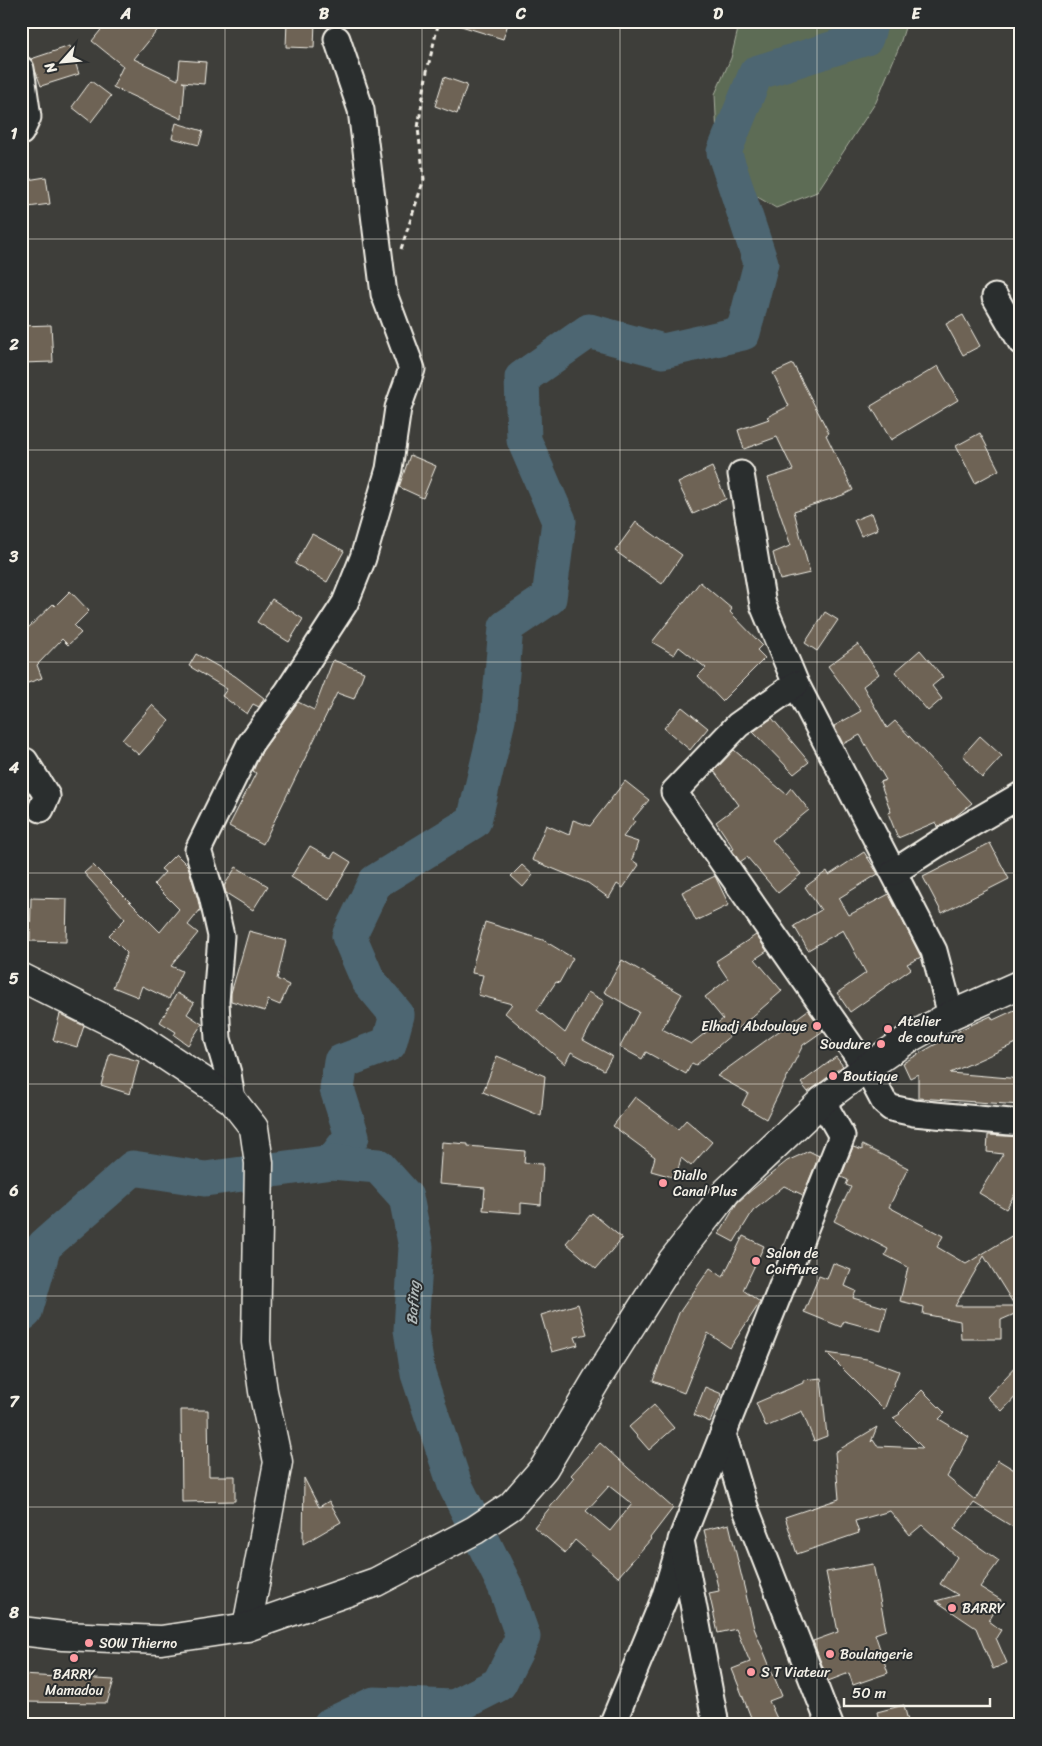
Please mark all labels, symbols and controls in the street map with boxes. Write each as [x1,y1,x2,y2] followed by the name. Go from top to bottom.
[120,0,131,28] text: A
[319,0,330,28] text: B
[515,0,527,28] text: C
[713,0,723,28] text: D
[912,0,922,28] text: E
[38,38,88,88] north arrow
[37,57,65,79] text: N
[11,119,18,148] text: 1
[8,330,19,359] text: 2
[9,542,19,571] text: 3
[8,753,19,782] text: 4
[9,964,19,993] text: 5
[897,1009,964,1050] place label: Atelier de couture
[701,1014,807,1039] place label: Elhadj Abdoulaye
[811,1020,823,1032] marker: Elhadj Abdoulaye
[882,1023,894,1035] marker: Atelier de couture
[820,1032,871,1057] place label: Soudure
[875,1038,887,1050] marker: Soudure
[843,1064,898,1089] place label: Boutique
[827,1070,839,1082] marker: Boutique
[673,1163,738,1204] place label: Diallo Canal Plus
[8,1176,19,1205] text: 6
[657,1177,669,1189] marker: Diallo Canal Plus
[766,1241,819,1282] place label: Salon de Coiffure
[750,1255,762,1267] marker: Salon de Coiffure
[399,1279,427,1326] water label: Bafing
[9,1387,20,1416] text: 7
[962,1596,1006,1621] place label: BARRY
[8,1598,19,1627] text: 8
[946,1602,958,1614] marker: BARRY
[99,1631,177,1656] place label: SOW Thierno
[83,1637,95,1649] marker: SOW Thierno
[840,1642,913,1667] place label: Boulangerie
[824,1648,836,1660] marker: Boulangerie
[68,1652,80,1664] marker: BARRY Mamadou
[761,1660,831,1685] place label: S T Viateur
[45,1662,104,1703] place label: BARRY Mamadou
[745,1666,757,1678] marker: S T Viateur
[844,1676,991,1708] scale bar
[852,1680,887,1706] text: 50 m

